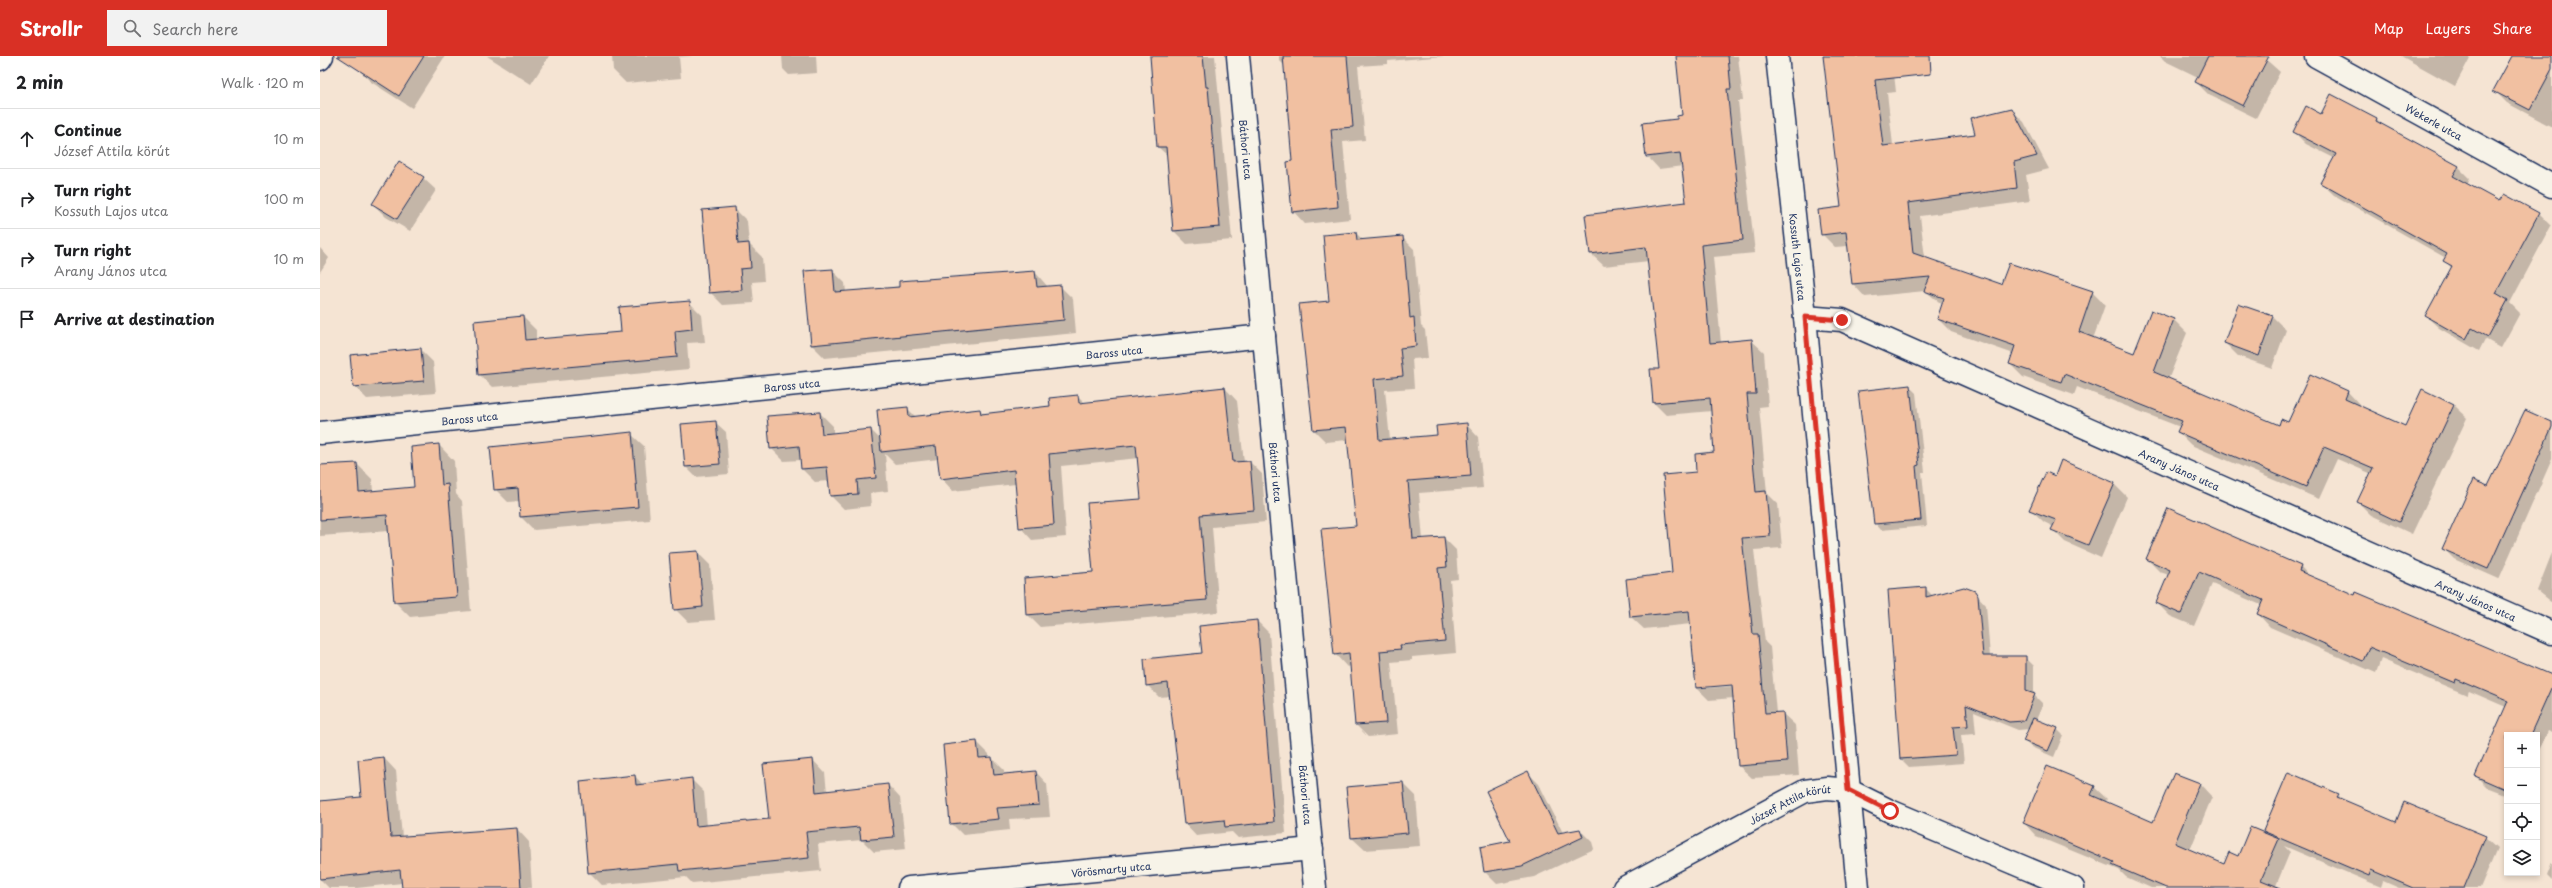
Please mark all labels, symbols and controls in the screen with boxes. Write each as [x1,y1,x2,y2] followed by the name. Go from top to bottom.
[107,10,387,46] search box
[20,14,83,42] text: Strollr
[121,17,143,39] icon: search
[153,17,238,40] text: Search here
[2374,18,2404,39] text: Map
[2426,18,2471,39] text: Layers
[2493,18,2532,39] text: Share
[16,69,63,95] text: 2 min
[221,73,304,92] text: Walk · 120 m
[2403,99,2466,143] street label: Wekerle utca
[54,118,122,141] text: Continue
[1236,119,1257,181] street label: Báthori utca
[16,128,38,150] icon: ahead
[274,129,304,148] text: 10 m
[54,141,170,160] text: József Attila körút
[54,178,131,201] text: Turn right
[16,188,38,210] icon: right
[264,189,304,208] text: 100 m
[54,201,168,220] text: Kossuth Lajos utca
[1786,212,1811,302] street label: Kossuth Lajos utca
[54,238,131,261] text: Turn right
[16,248,38,270] icon: right
[274,249,304,268] text: 10 m
[54,261,167,280] text: Arany János utca
[54,307,215,330] text: Arrive at destination
[16,308,38,330] icon: arrive
[1833,311,1851,329] route end
[1085,341,1144,362] street label: Baross utca
[762,374,822,395] street label: Baross utca
[440,407,499,428] street label: Baross utca
[1266,441,1287,504] street label: Báthori utca
[2137,444,2222,493] street label: Arany János utca
[2433,575,2519,624] street label: Arany János utca
[2504,732,2540,876] map controls
[2504,732,2540,768] button: +
[1296,764,1317,826] street label: Báthori utca
[2504,768,2540,804] button: −
[1746,781,1832,827] street label: József Attila körút
[1881,802,1899,820] route start
[2504,804,2540,840] button: locate
[2504,840,2540,876] button: layers
[1071,857,1152,880] street label: Vörösmarty utca

